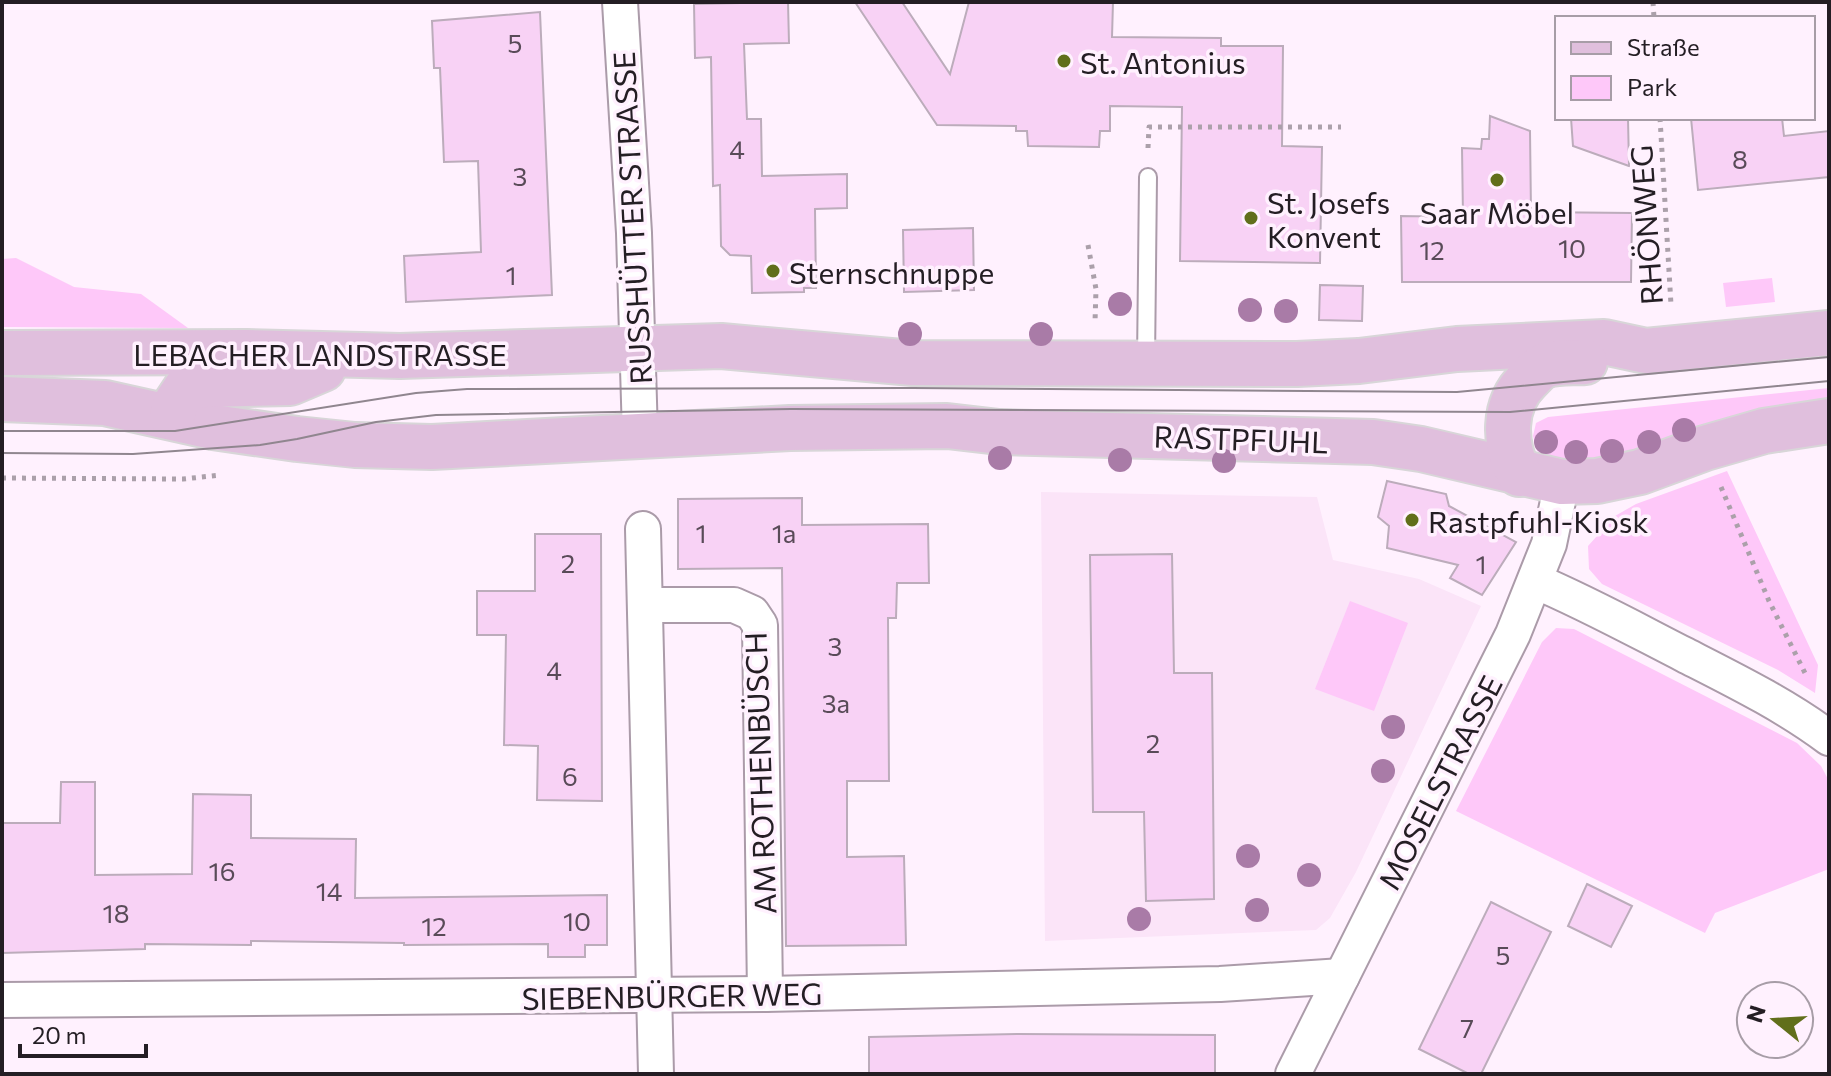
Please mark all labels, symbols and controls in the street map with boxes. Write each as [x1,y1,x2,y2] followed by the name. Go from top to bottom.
[1555,16,1815,120] legend
[508,27,522,58] house number: 5
[1627,32,1700,61] text: Straße
[1080,43,1246,80] place label: St. Antonius
[604,51,658,385] street label: RUSSHÜTTER STRASSE
[1055,52,1073,70] marker: St. Antonius
[1627,72,1677,101] text: Park
[729,133,745,164] house number: 4
[1732,143,1748,174] house number: 8
[1621,144,1669,306] street label: RHÖNWEG
[513,160,527,191] house number: 3
[1488,171,1506,189] marker: Saar Möbel
[1267,183,1390,254] place label: St. Josefs Konvent
[1420,193,1574,230] place label: Saar Möbel
[1242,209,1260,227] marker: St. Josefs Konvent
[1558,232,1586,263] house number: 10
[1419,234,1445,265] house number: 12
[789,253,994,290] place label: Sternschnuppe
[505,259,517,290] house number: 1
[764,262,782,280] marker: Sternschnuppe
[133,335,507,372] street label: LEBACHER LANDSTRASSE
[1153,416,1329,460] street label: RASTPFUHL
[1428,502,1649,539] place label: Rastpfuhl-Kiosk
[1403,511,1421,529] marker: Rastpfuhl-Kiosk
[695,517,707,548] house number: 1
[772,517,796,548] house number: 1a
[561,547,575,578] house number: 2
[1475,548,1487,579] house number: 1
[828,630,842,661] house number: 3
[736,631,782,915] street label: AM ROTHENBÜSCH
[546,654,562,685] house number: 4
[1369,669,1509,895] street label: MOSELSTRASSE
[822,687,850,718] house number: 3a
[1146,727,1160,758] house number: 2
[562,760,578,791] house number: 6
[209,855,235,886] house number: 16
[316,875,342,906] house number: 14
[103,897,129,928] house number: 18
[563,905,591,936] house number: 10
[421,910,447,941] house number: 12
[1496,939,1510,970] house number: 5
[521,974,823,1016] street label: SIEBENBÜRGER WEG
[1735,980,1815,1060] north arrow
[1740,1002,1771,1026] text: N
[20,1008,146,1058] scale bar
[1460,1012,1474,1043] house number: 7
[32,1020,86,1049] text: 20 m

